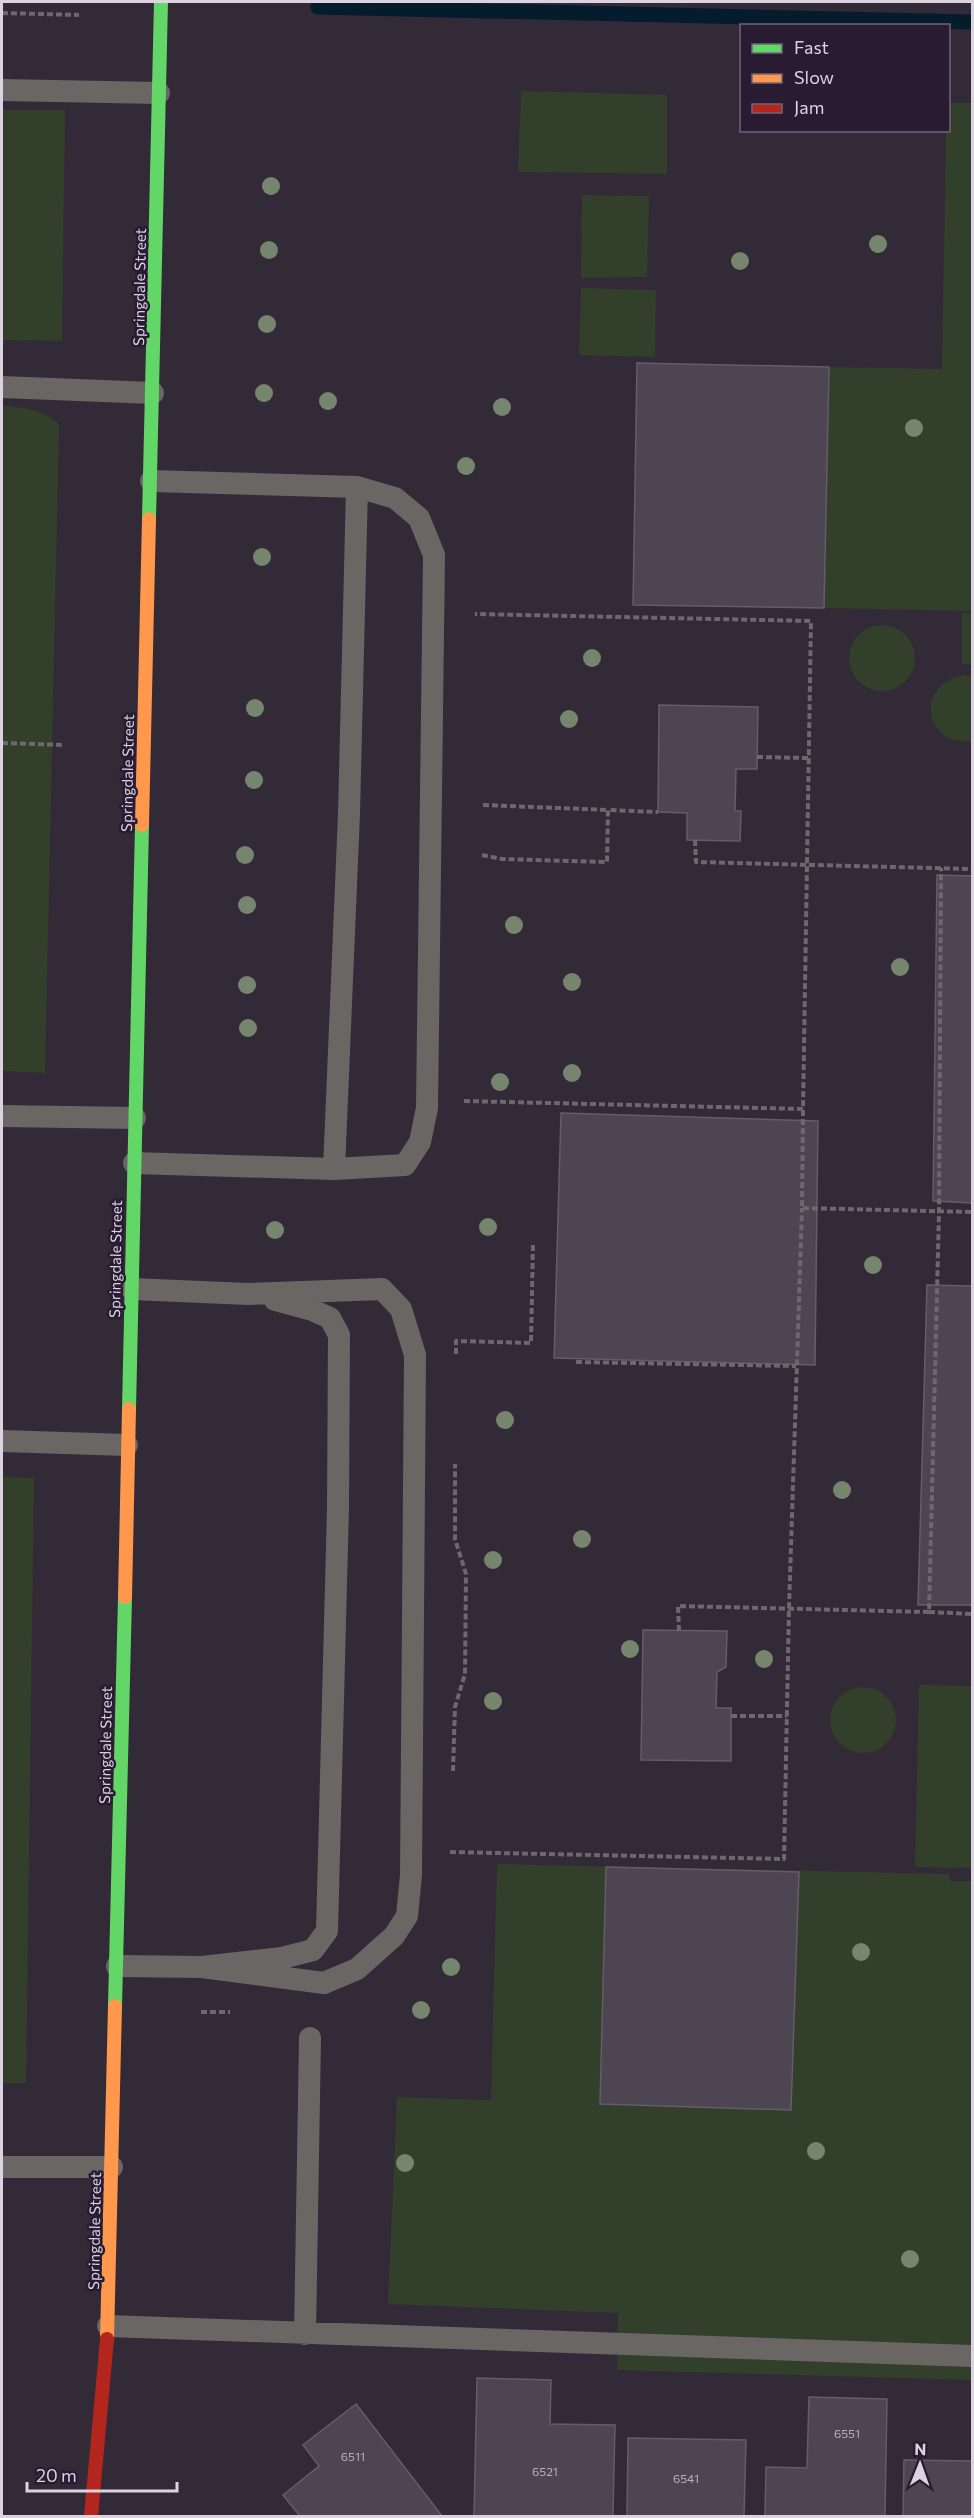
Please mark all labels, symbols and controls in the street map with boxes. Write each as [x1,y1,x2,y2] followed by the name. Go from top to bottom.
[740,24,950,132] legend
[794,36,829,58] text: Fast
[794,66,834,88] text: Slow
[794,96,824,118] text: Jam
[129,228,149,346] street label: Springdale Street
[117,714,137,832] street label: Springdale Street
[105,1200,125,1318] street label: Springdale Street
[95,1686,115,1804] street label: Springdale Street
[84,2172,104,2290] street label: Springdale Street
[834,2426,860,2440] house number: 6551
[890,2434,950,2494] north arrow
[914,2439,926,2458] text: N
[341,2449,365,2463] house number: 6511
[27,2455,177,2493] scale bar
[36,2464,77,2486] text: 20 m
[532,2464,558,2478] house number: 6521
[673,2471,699,2485] house number: 6541

